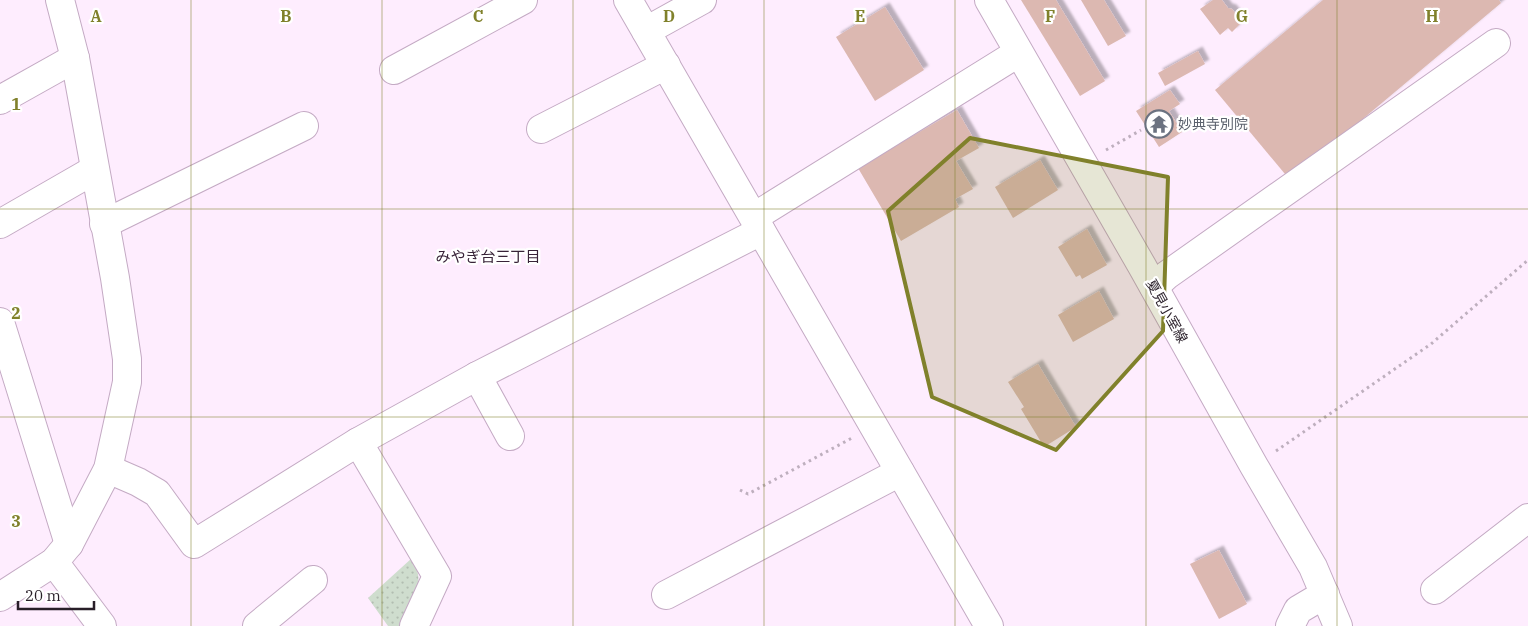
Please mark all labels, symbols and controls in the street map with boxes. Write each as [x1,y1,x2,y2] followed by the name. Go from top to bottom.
[90,6,102,26] text: A
[280,6,292,26] text: B
[473,6,483,26] text: C
[663,6,675,26] text: D
[855,6,865,26] text: E
[1045,6,1055,26] text: F
[1236,6,1248,26] text: G
[1426,6,1439,26] text: H
[11,94,21,114] text: 1
[1144,109,1174,139] temple icon: 妙典寺別院
[1178,115,1248,133] place label: 妙典寺別院
[435,247,541,266] district label: みやぎ台三丁目
[1142,276,1192,346] street label: 夏見小室線
[11,303,21,323] text: 2
[11,511,21,531] text: 3
[18,578,94,610] scale bar
[25,586,61,605] text: 20 m

